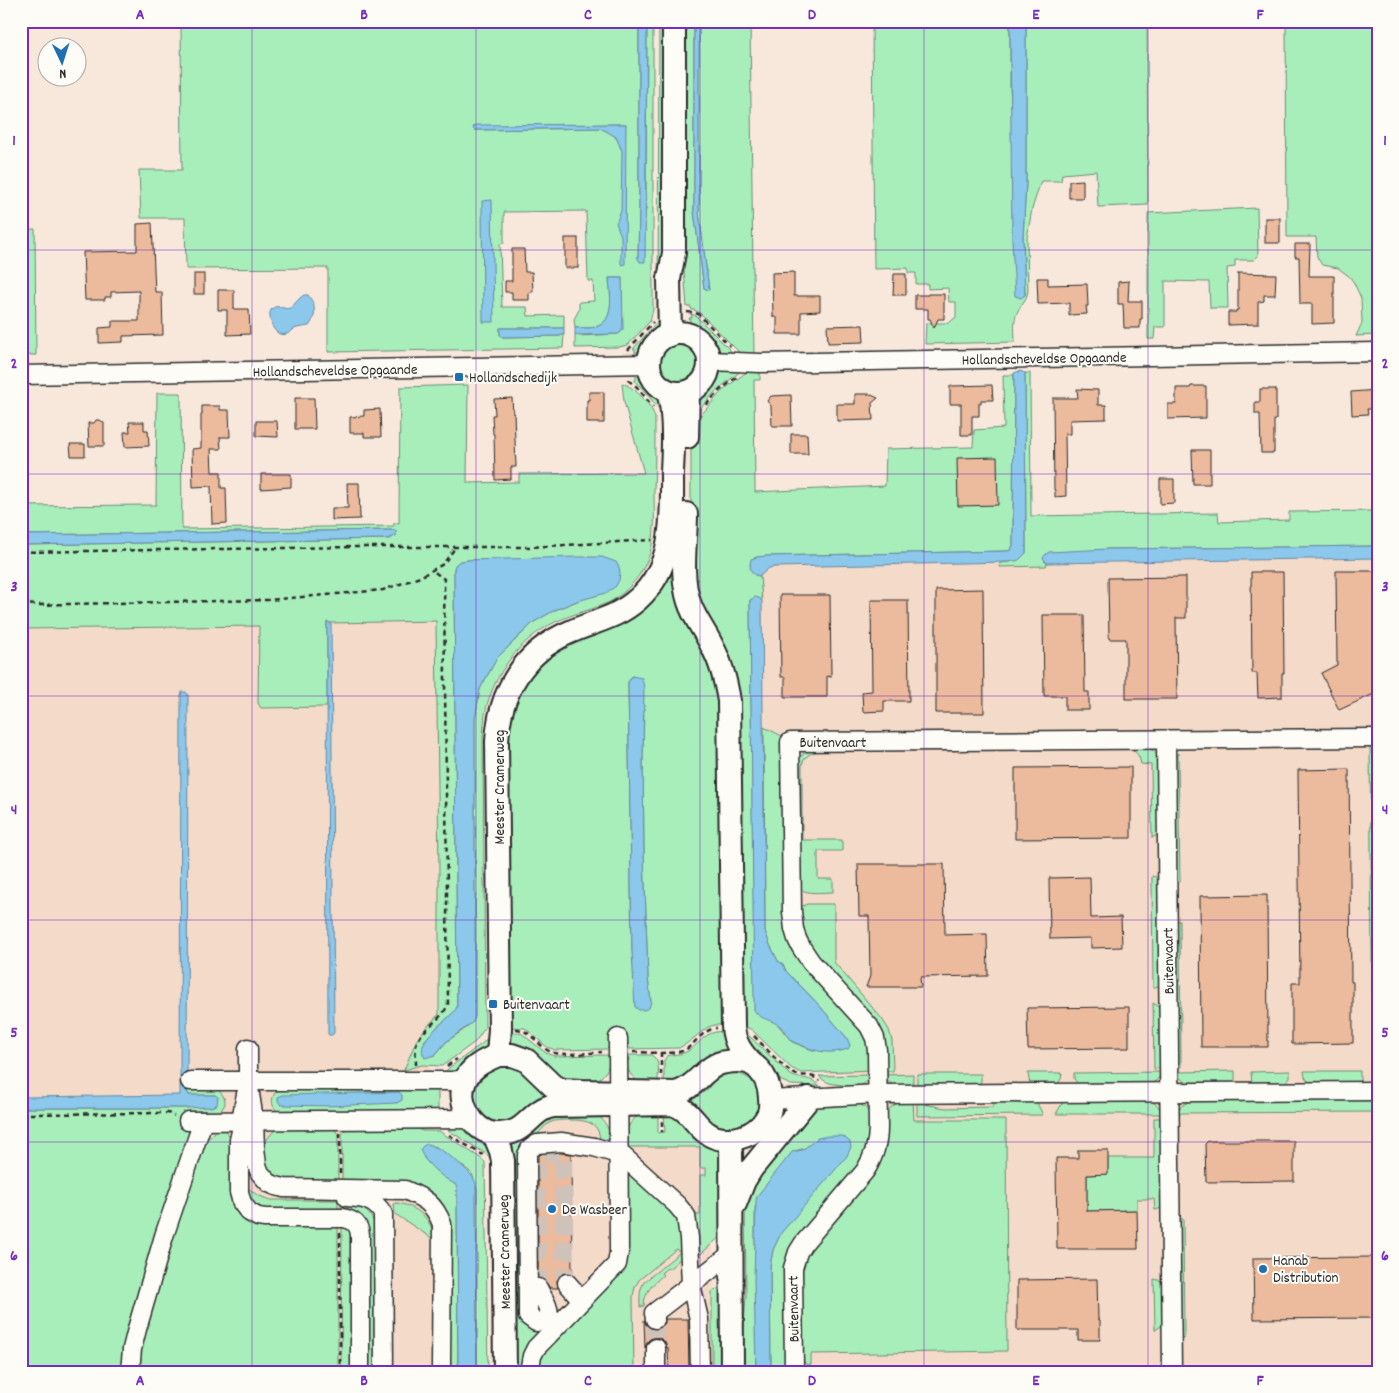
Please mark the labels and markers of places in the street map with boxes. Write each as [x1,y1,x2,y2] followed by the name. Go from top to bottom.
[469,368,557,390] place label: Hollandschedijk
[453,371,465,383] marker: Hollandschedijk
[503,995,570,1017] place label: Buitenvaart
[487,998,499,1010] marker: Buitenvaart
[562,1200,627,1222] place label: De Wasbeer
[546,1203,558,1215] marker: De Wasbeer
[1273,1251,1339,1290] place label: Hanab Distribution
[1257,1263,1269,1275] marker: Hanab Distribution

